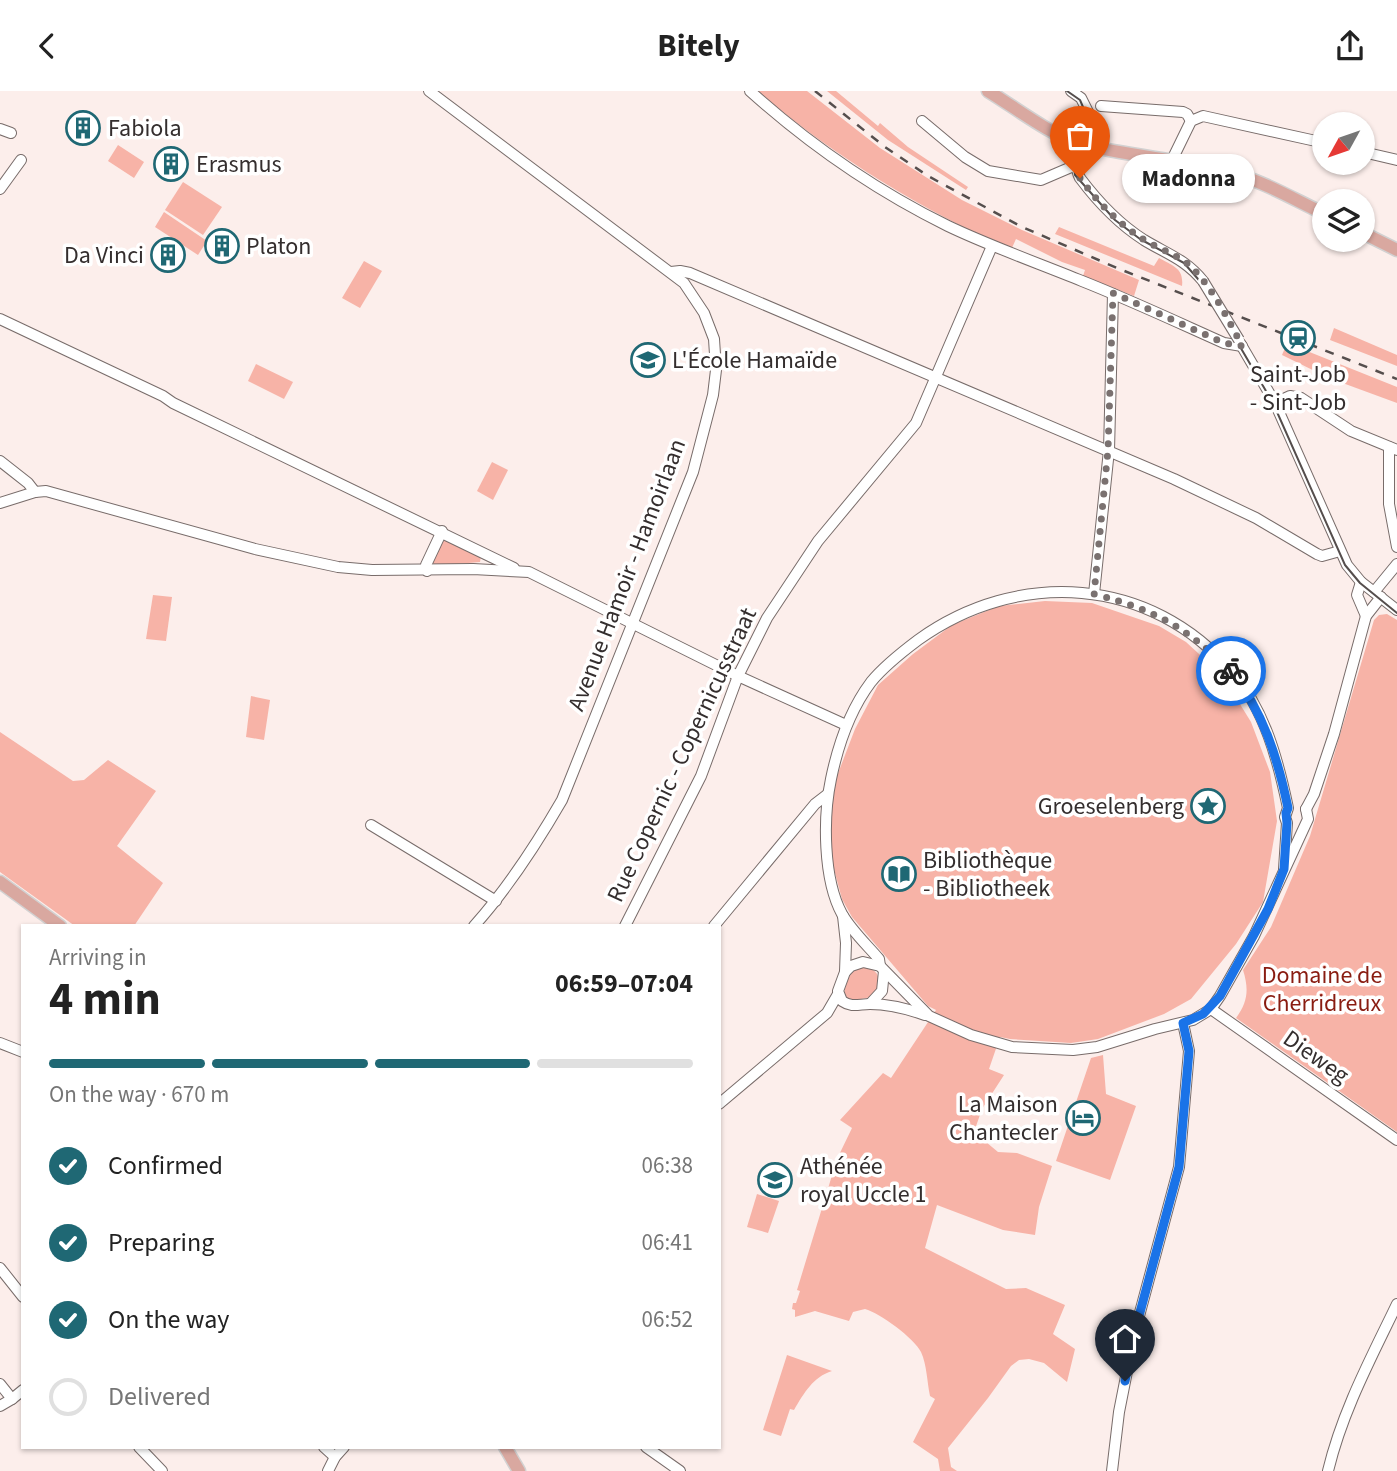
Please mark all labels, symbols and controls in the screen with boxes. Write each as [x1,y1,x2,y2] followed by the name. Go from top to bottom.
[657,23,740,69] text: Bitely
[28,27,66,65] icon: back
[1331,27,1369,65] icon: share
[1050,106,1110,178] pin
[64,109,102,147] building icon: Fabiola
[108,111,182,146] place label: Fabiola
[1312,112,1376,175] north arrow
[1312,112,1375,252] map controls
[1061,117,1099,155] icon: bag
[152,145,190,183] building icon: Erasmus
[196,147,282,182] place label: Erasmus
[1122,153,1255,203] callout: Madonna
[1141,162,1236,195] text: Madonna
[1312,189,1375,252] button: layers
[203,227,241,265] building icon: Platon
[246,229,311,264] place label: Platon
[149,236,187,274] building icon: Da Vinci
[64,238,144,273] place label: Da Vinci
[1279,319,1317,357] station icon: Saint-Job - Sint-Job
[629,341,667,379] school or university icon: L'École Hamaïde
[672,343,837,378] place label: L'École Hamaïde
[1250,357,1346,420] place label: Saint-Job - Sint-Job
[559,434,695,716] street label: Avenue Hamoir - Hamoirlaan
[598,602,766,908] street label: Rue Copernic - Copernicusstraat
[1196,636,1266,706] courier
[1212,652,1250,690] icon: bike
[1189,787,1227,825] place icon: Groeselenberg
[1038,789,1184,824] place label: Groeselenberg
[923,843,1052,906] place label: Bibliothèque - Bibliotheek
[880,855,918,893] library icon: Bibliothèque - Bibliotheek
[49,941,147,974] text: Arriving in
[1262,958,1382,1021] park label: Domaine de Cherridreux
[555,965,693,1002] text: 06:59–07:04
[49,967,161,1032] text: 4 min
[1276,1022,1356,1092] street label: Dieweg
[49,1078,229,1111] text: On the way · 670 m
[949,1087,1059,1150] place label: La Maison Chantecler
[1064,1099,1102,1137] hotel icon: La Maison Chantecler
[49,1147,87,1185] icon: check
[108,1147,223,1184] text: Confirmed
[642,1149,693,1182] text: 06:38
[800,1149,926,1212] place label: Athénée royal Uccle 1
[756,1161,794,1199] school or university icon: Athénée royal Uccle 1
[49,1224,87,1262] icon: check
[108,1224,214,1261] text: Preparing
[642,1226,693,1259] text: 06:41
[49,1301,87,1339] icon: check
[108,1301,229,1338] text: On the way
[642,1303,693,1336] text: 06:52
[1095,1309,1155,1381] pin
[1106,1320,1144,1358] icon: home
[108,1378,211,1415] text: Delivered

